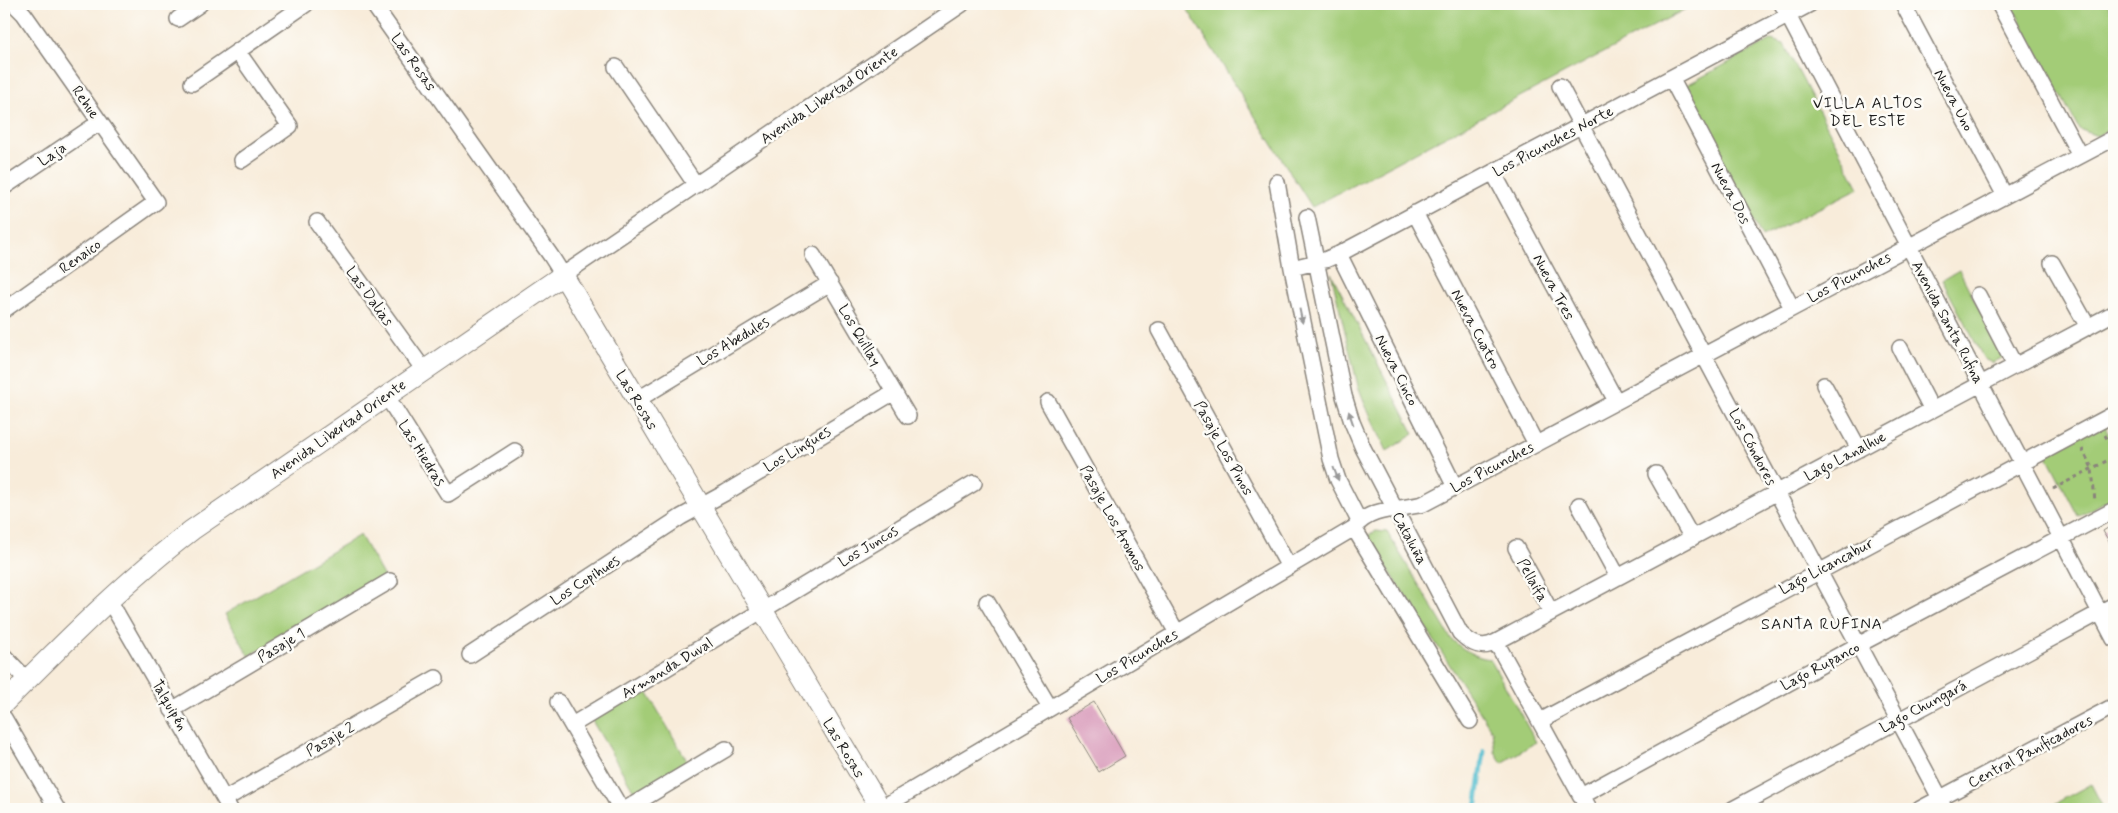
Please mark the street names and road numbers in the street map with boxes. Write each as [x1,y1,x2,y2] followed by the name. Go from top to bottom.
[386,30,441,96] street label: Las Rosas
[757,42,902,149] street label: Avenida Libertad Oriente
[1928,66,1978,135] street label: Nueva Uno
[67,82,104,123] street label: Rehue
[1490,102,1617,182] street label: Los Picunches Norte
[34,138,71,172] street label: Laja
[1706,159,1755,228] street label: Nueva Dos
[56,235,106,279] street label: Renaico
[1804,247,1895,308] street label: Los Picunches
[1527,251,1579,324] street label: Nueva Tres
[1906,258,1988,388] street label: Avenida Santa Rufina
[341,263,398,331] street label: Las Dalias
[1446,286,1505,373] street label: Nueva Cuatro
[833,301,885,370] street label: Los Quillay
[694,312,773,371] street label: Los Abedules
[1370,331,1423,410] street label: Nueva Cinco
[610,367,662,434] street label: Las Rosas
[267,375,411,484] street label: Avenida Libertad Oriente
[1189,398,1258,500] street label: Pasaje Los Pinos
[1723,406,1781,490] street label: Los Cóndores
[393,417,449,491] street label: Las Hiedras
[760,422,835,479] street label: Los Lingues
[1801,427,1890,488] street label: Lago Lanalhue
[1447,437,1538,498] street label: Los Picunches
[1075,462,1150,575] street label: Pasaje Los Aromos
[1387,509,1432,569] street label: Cataluña
[835,521,902,572] street label: Los Juncos
[1776,533,1878,601] street label: Lago Licancabur
[547,551,624,611] street label: Los Copihues
[1512,555,1552,606] street label: Pellaifa
[254,624,309,668] street label: Pasaje 1
[1093,625,1182,689] street label: Los Picunches
[618,634,717,704] street label: Armanda Duval
[1777,638,1864,697] street label: Lago Rupanco
[1876,675,1971,739] street label: Lago Chungará
[147,676,192,735] street label: Talquipén
[1965,710,2097,793] street label: Central Panificadores
[817,715,869,782] street label: Las Rosas
[303,718,358,762] street label: Pasaje 2

